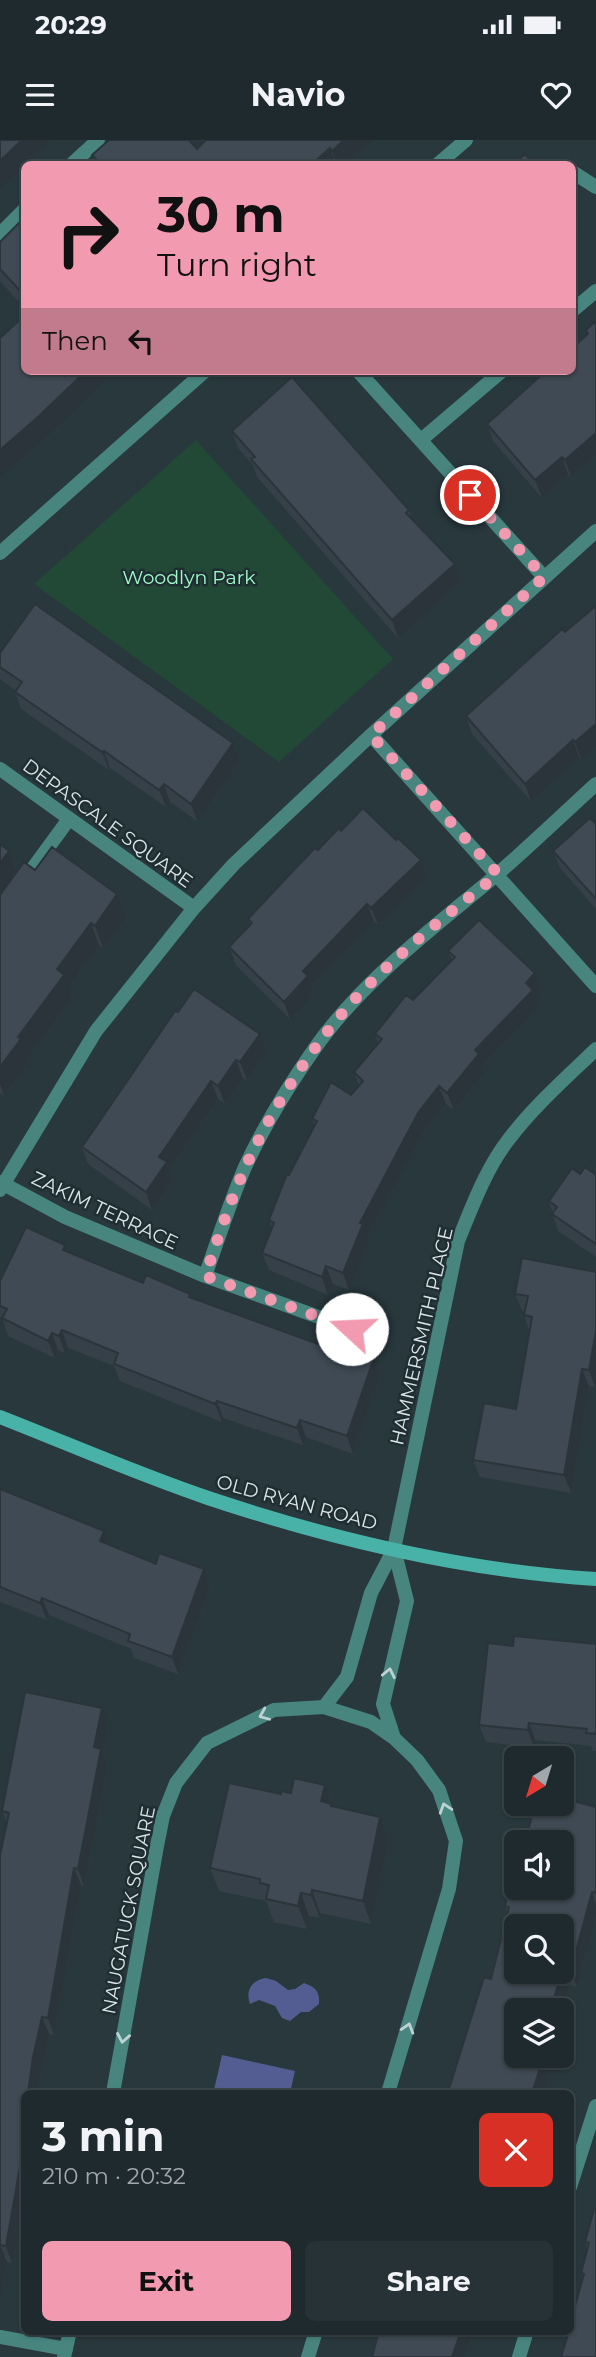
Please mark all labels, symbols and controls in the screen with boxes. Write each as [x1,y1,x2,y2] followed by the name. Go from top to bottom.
[35,9,107,41] text: 20:29
[250,75,346,114] text: Navio
[21,76,59,114] icon: menu
[537,76,575,114] icon: heart
[157,185,285,244] text: 30 m
[42,189,133,280] icon: right
[157,245,317,284] text: Turn right
[122,322,160,360] icon: left
[42,325,108,357] text: Then
[440,465,500,525] pin
[451,476,489,514] icon: arrive
[122,566,256,589] park label: Woodlyn Park
[18,754,197,893] street label: DEPASCALE SQUARE
[28,1166,182,1254] street label: ZAKIM TERRACE
[385,1225,458,1447] street label: HAMMERSMITH PLACE
[315,1292,389,1366] position arrow
[214,1470,380,1535] street label: OLD RYAN ROAD
[381,1667,396,1679] one-way arrow
[258,1707,271,1721] one-way arrow
[504,1746,574,1816] north arrow
[504,1746,574,2068] map controls
[439,1803,454,1815] one-way arrow
[97,1804,160,2016] street label: NAUGATUCK SQUARE
[504,1830,574,1900] button: sound
[504,1914,574,1984] button: search
[504,1998,574,2068] button: layers
[399,2022,414,2034] one-way arrow
[116,2032,131,2044] one-way arrow
[42,2110,164,2162] text: 3 min
[479,2113,553,2187] button: close
[42,2162,186,2190] text: 210 m · 20:32
[42,2241,291,2321] button: Exit
[305,2241,553,2321] button: Share

